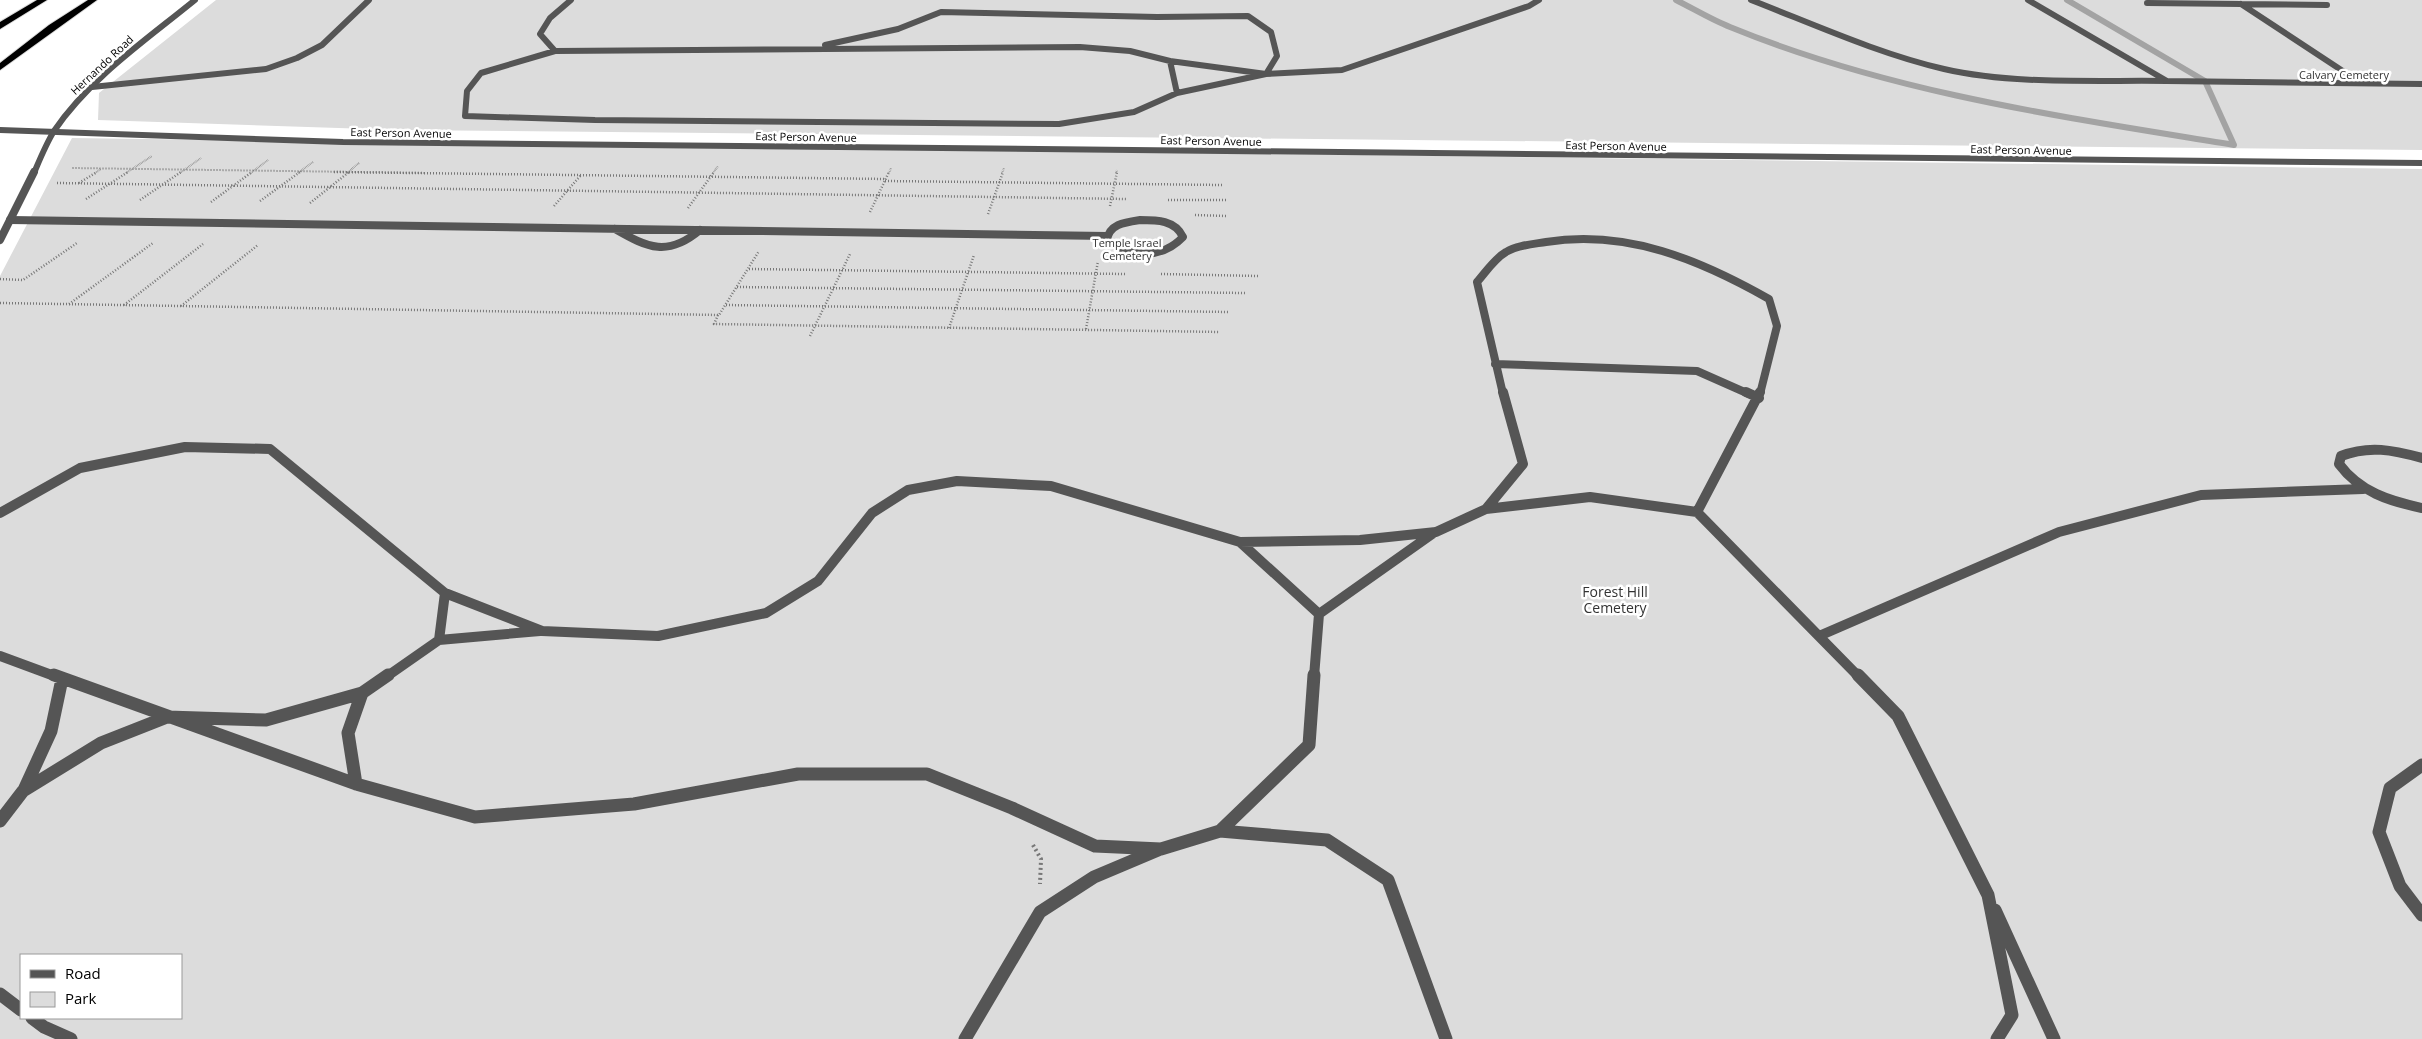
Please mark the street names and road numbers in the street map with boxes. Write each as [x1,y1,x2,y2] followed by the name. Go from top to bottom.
[67,32,136,98] street label: Hernando Road
[350,124,452,141] street label: East Person Avenue
[755,128,857,145] street label: East Person Avenue
[1160,132,1262,149] street label: East Person Avenue
[1565,137,1667,154] street label: East Person Avenue
[1970,141,2072,158] street label: East Person Avenue

